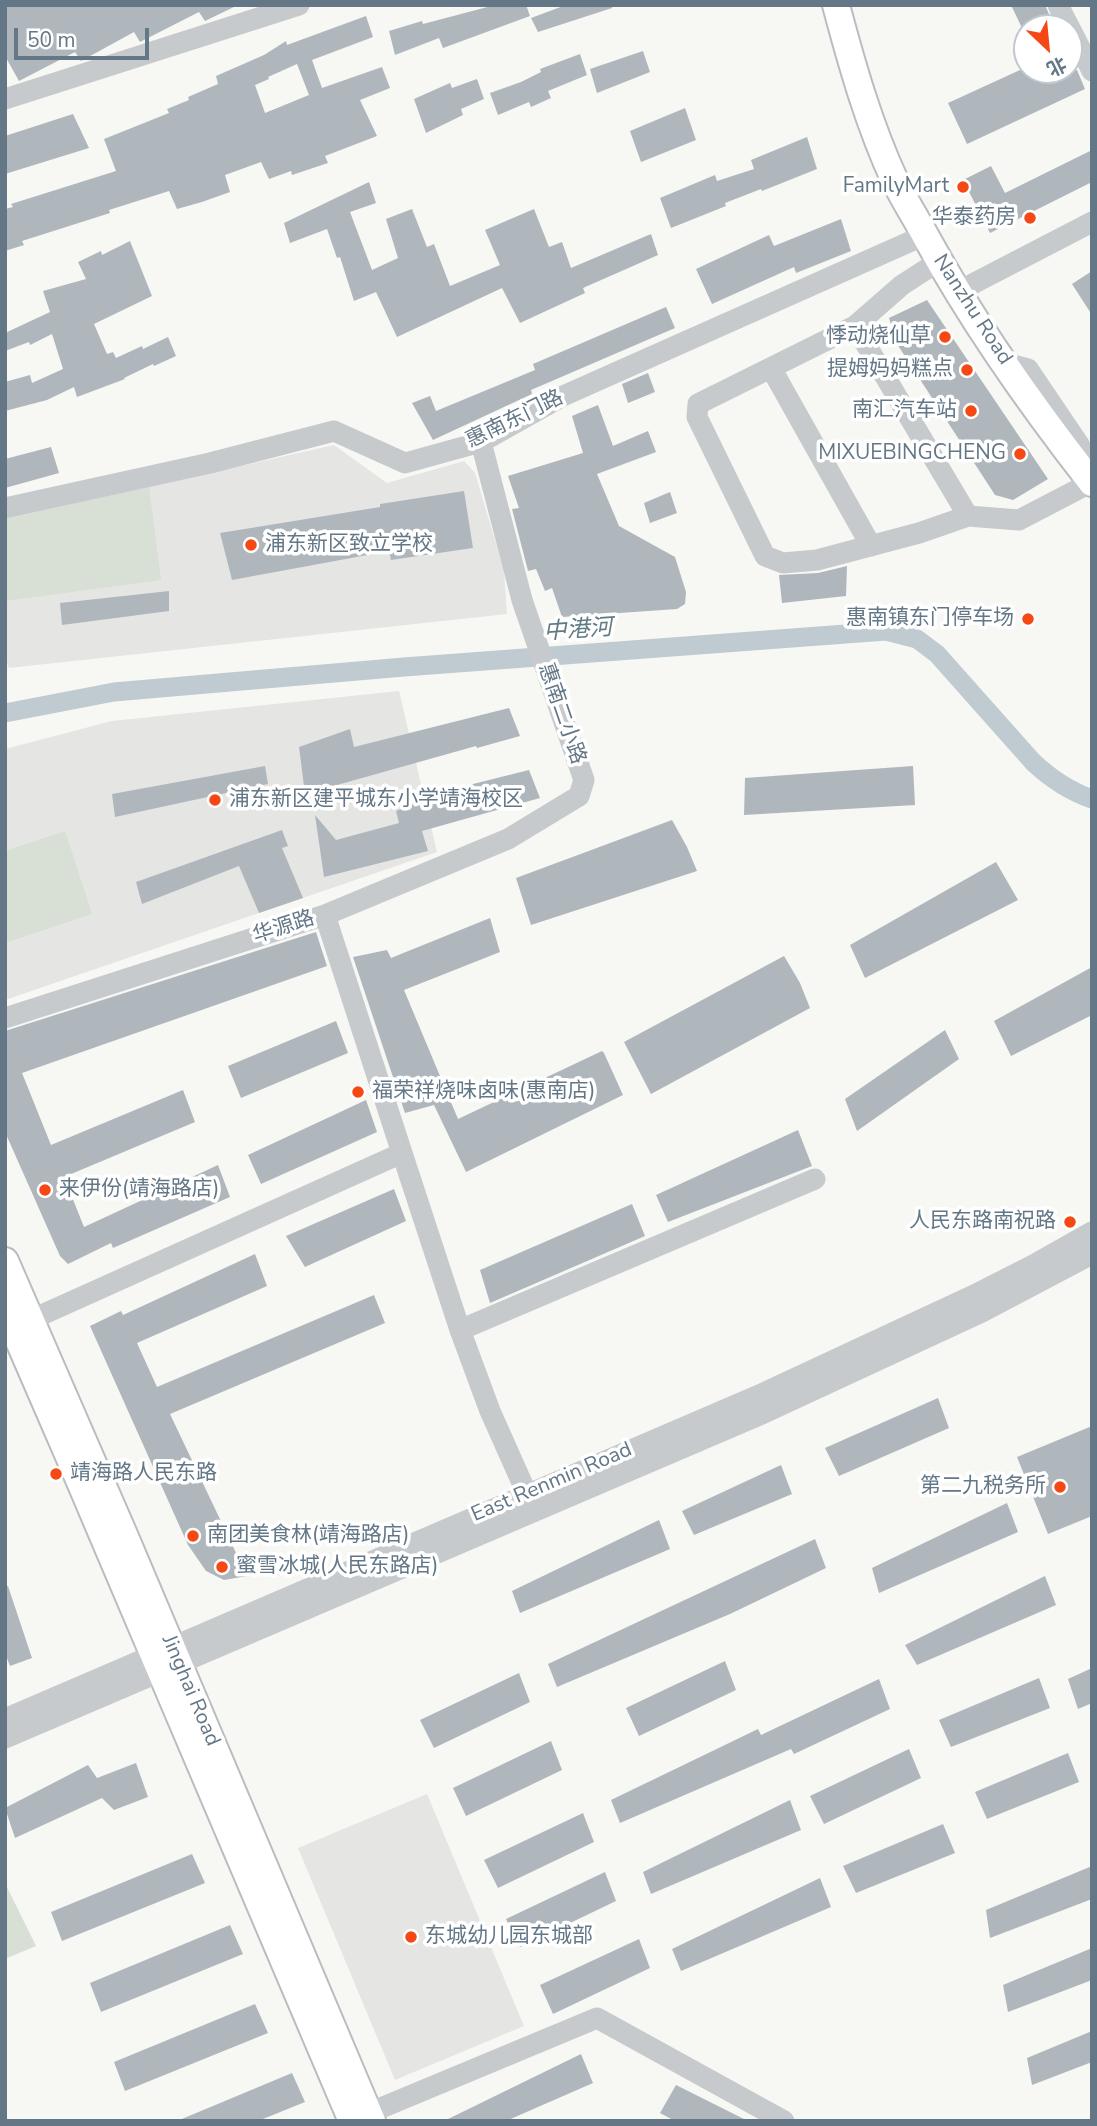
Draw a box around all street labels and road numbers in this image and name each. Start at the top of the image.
street label: Nanzhu Road [927,250,1017,370]
street label: 惠南东门路 [462,386,568,454]
street label: 惠南二小路 [532,660,590,768]
street label: 华源路 [250,906,318,950]
street label: East Renmin Road [468,1438,636,1528]
street label: Jinghai Road [155,1632,225,1750]

